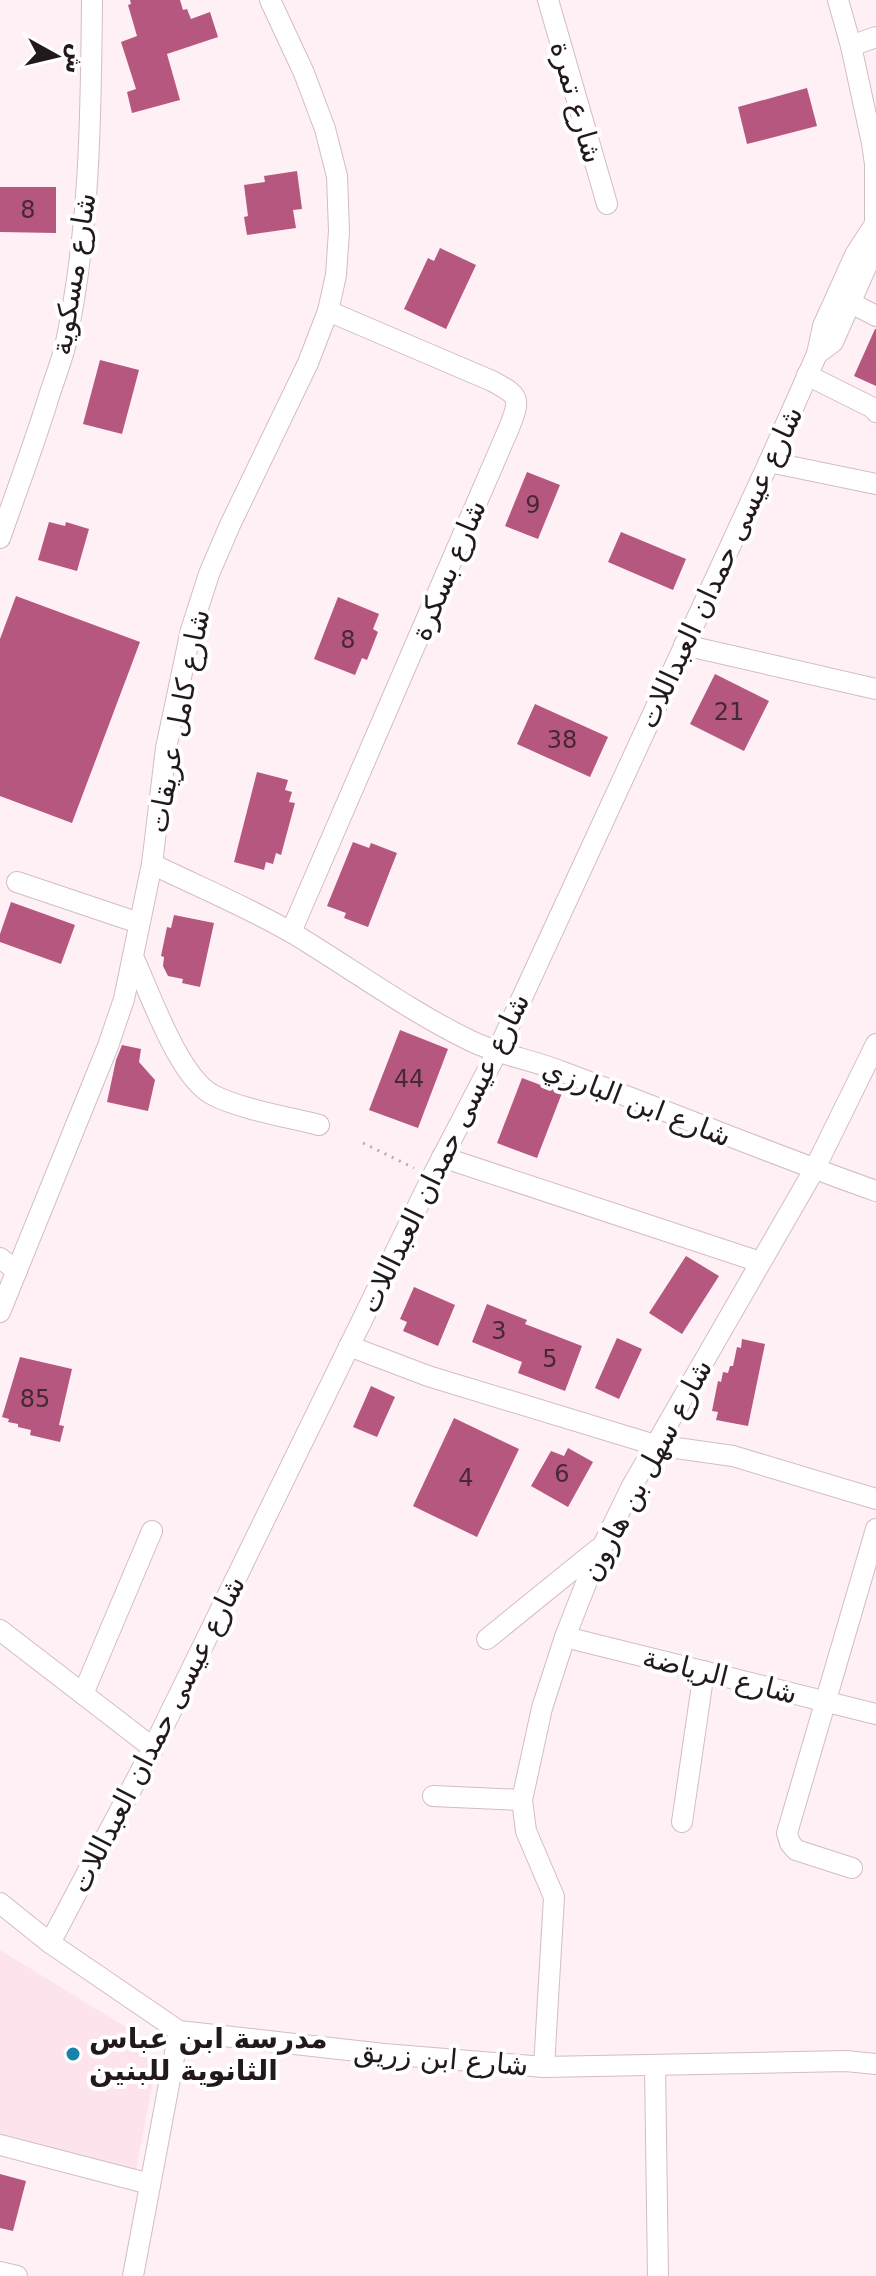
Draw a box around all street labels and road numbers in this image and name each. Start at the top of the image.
street label: شارع تمرة [543,37,610,167]
street label: شارع مسكوية [44,191,103,358]
street label: شارع عيسى حمدان العبداللات [631,401,810,733]
street label: شارع بسكرة [404,495,493,645]
street label: شارع كامل عريقات [141,606,216,836]
street label: شارع عيسى حمدان العبداللات [353,988,536,1318]
street label: شارع ابن البارزي [538,1051,736,1154]
street label: شارع سهل بن هارون [574,1354,719,1587]
street label: شارع عيسى حمدان العبداللات [63,1570,252,1898]
street label: شارع الرياضة [639,1640,801,1711]
street label: شارع ابن زريق [352,2034,530,2083]

